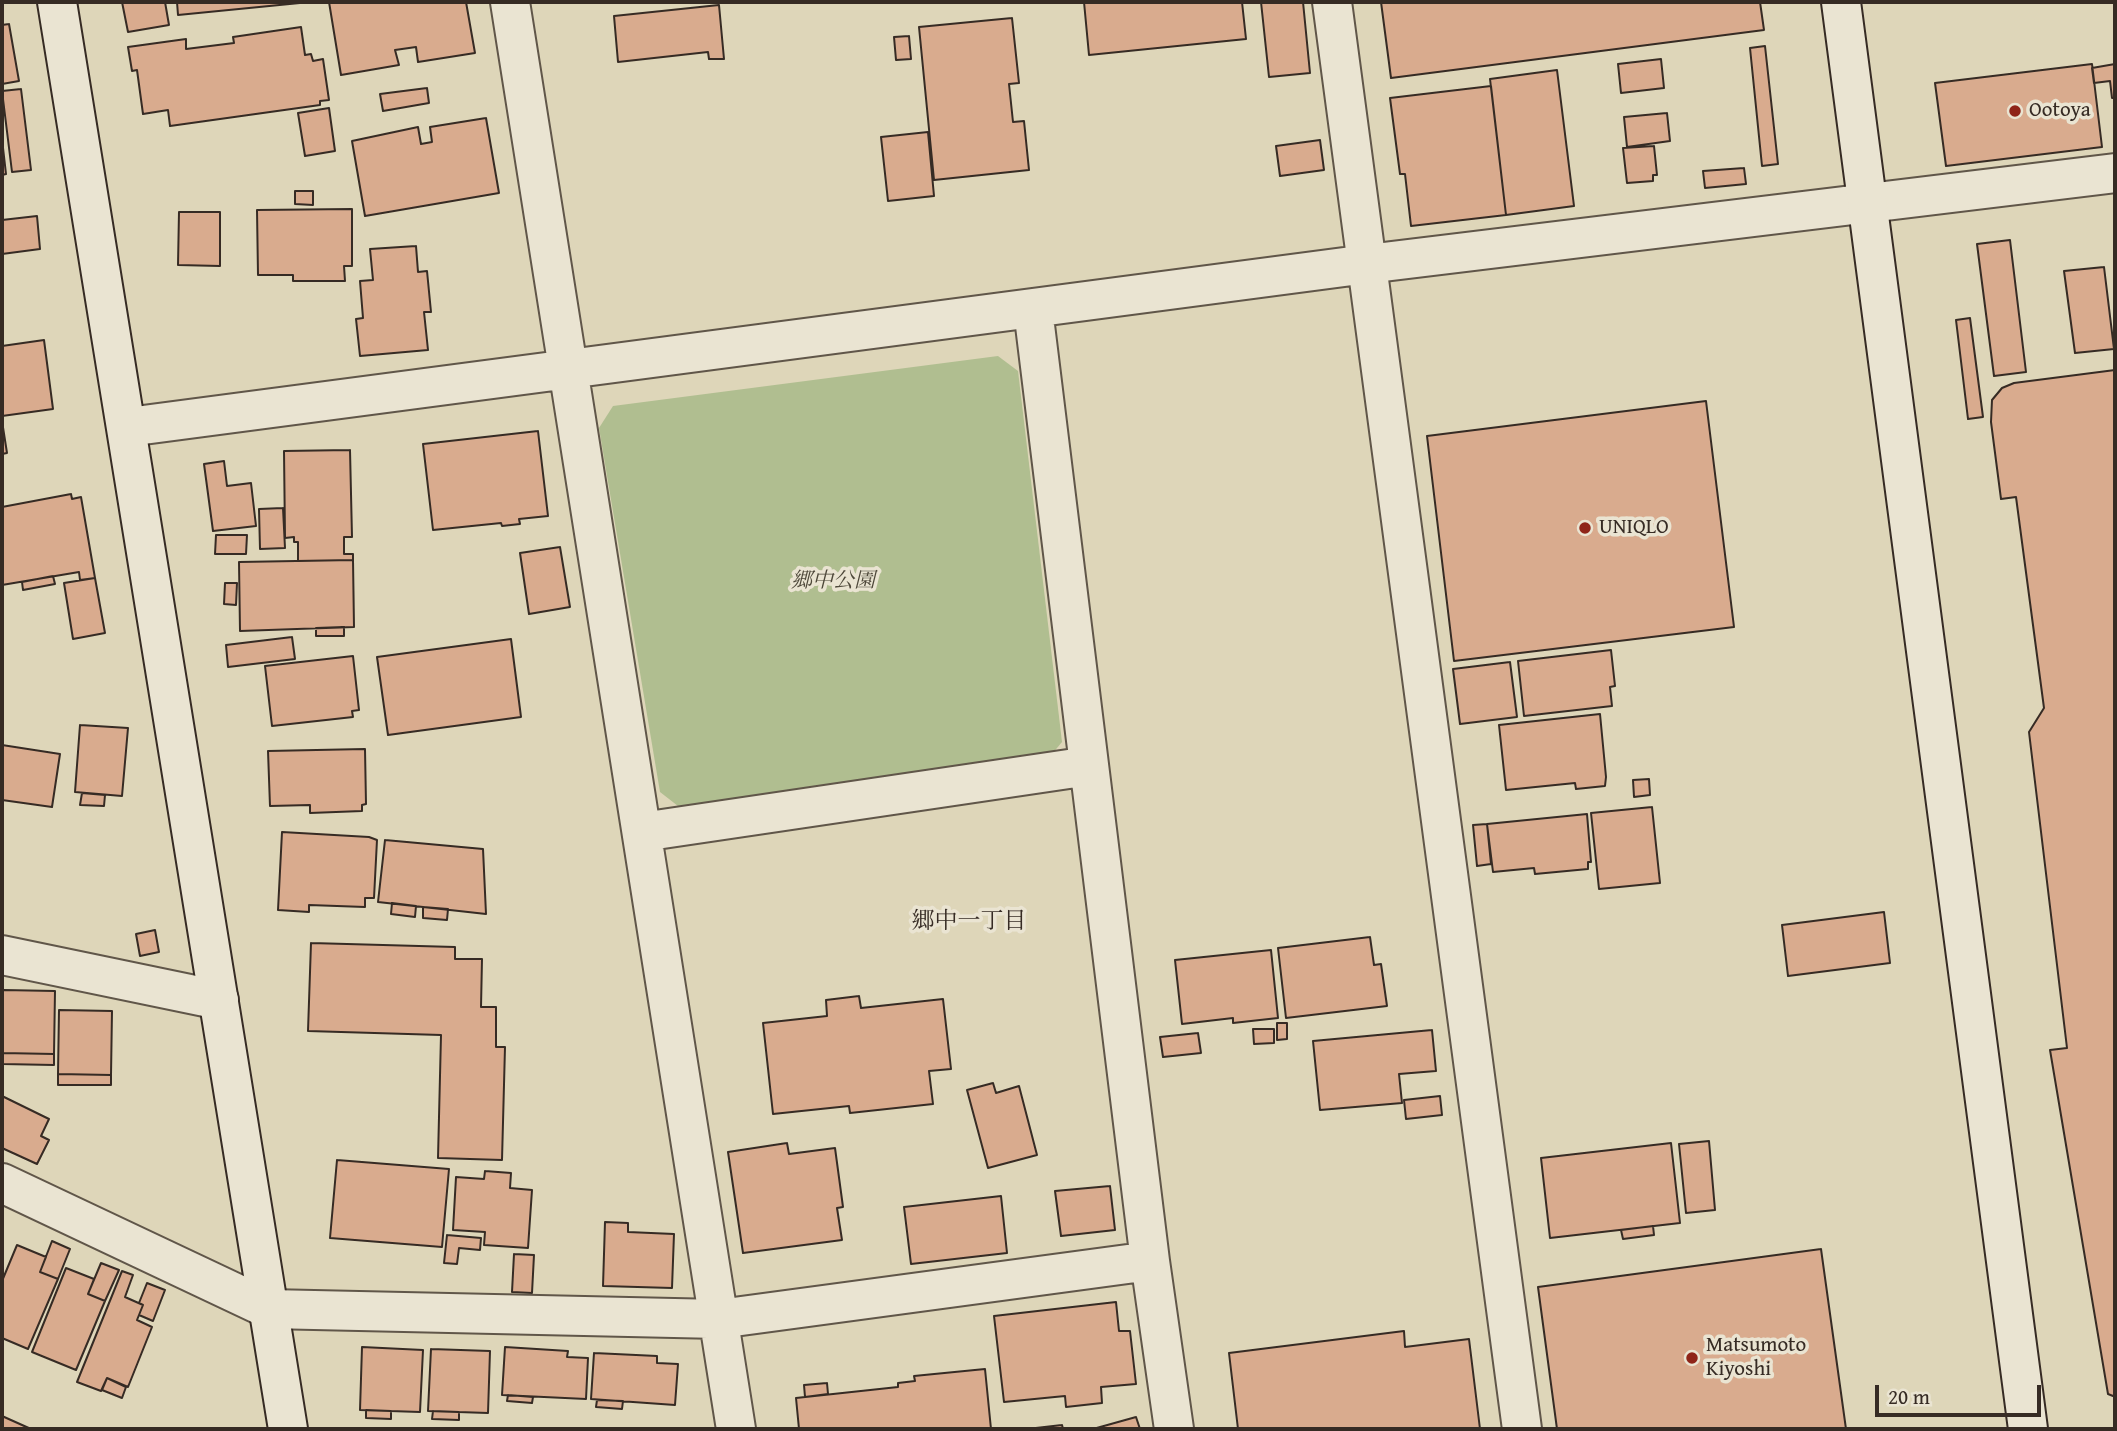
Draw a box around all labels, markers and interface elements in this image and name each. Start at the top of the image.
place label: Ootoya [2029,98,2091,124]
marker: Ootoya [2007,103,2023,119]
place label: UNIQLO [1599,515,1669,541]
marker: UNIQLO [1577,520,1593,536]
park label: 郷中公園 [791,569,875,595]
district label: 郷中一丁目 [912,908,1026,936]
place label: Matsumoto Kiyoshi [1706,1333,1806,1383]
marker: Matsumoto Kiyoshi [1684,1350,1700,1366]
scale bar [1879,1372,2045,1416]
text: 20 m [1888,1381,1930,1412]

